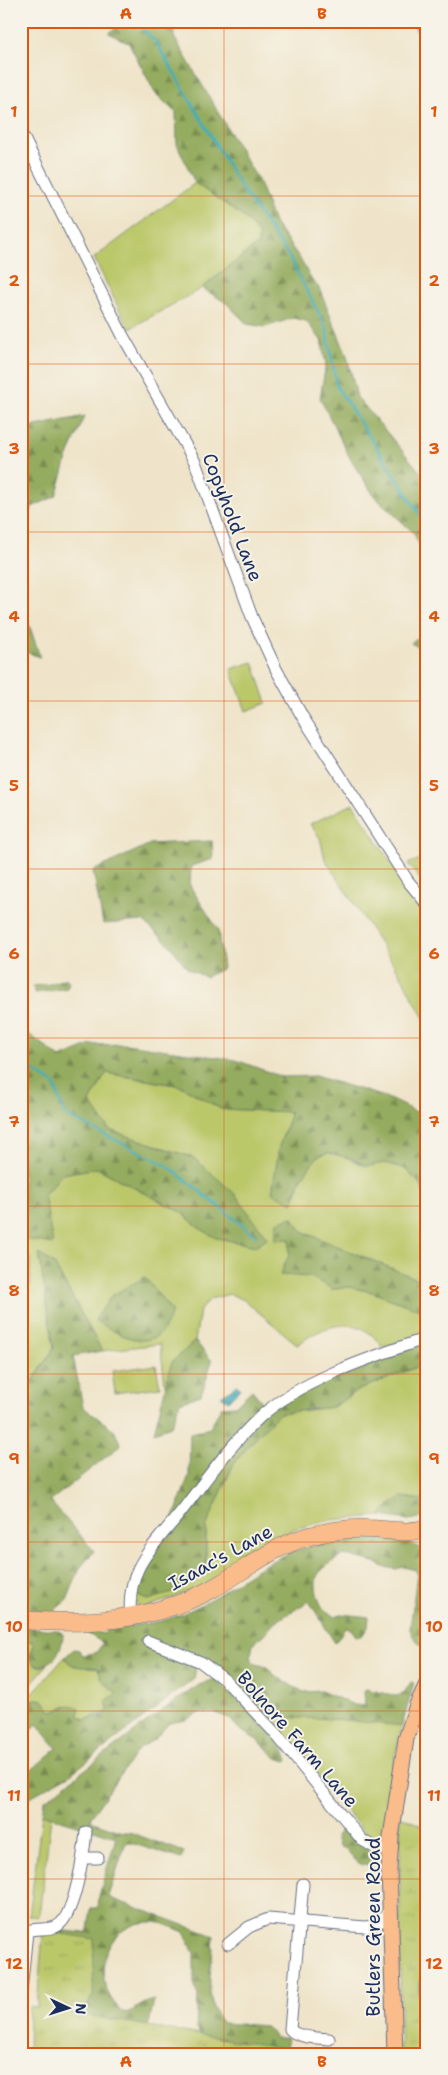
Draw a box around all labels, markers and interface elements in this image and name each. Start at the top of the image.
text: A [120,3,132,24]
text: B [317,3,327,24]
text: 1 [10,101,18,122]
text: 1 [430,101,438,122]
text: 2 [8,270,20,291]
text: 2 [428,270,440,291]
text: 3 [8,438,20,459]
text: 3 [428,438,440,459]
street label: Copyhold Lane [197,449,268,585]
text: 4 [8,606,20,627]
text: 4 [428,606,440,627]
text: 5 [9,775,19,796]
text: 5 [429,775,439,796]
text: 6 [8,943,20,964]
text: 6 [428,943,440,964]
text: 7 [8,1111,20,1132]
text: 7 [428,1111,440,1132]
text: 8 [8,1280,20,1301]
text: 8 [428,1280,440,1301]
text: 9 [8,1448,20,1469]
text: 9 [428,1448,440,1469]
street label: Isaac's Lane [164,1519,277,1596]
text: 10 [5,1616,23,1637]
text: 10 [425,1616,443,1637]
street label: Bolnore Farm Lane [231,1666,364,1813]
text: 11 [7,1785,21,1806]
text: 11 [427,1785,441,1806]
street label: Butlers Green Road [361,1837,386,2017]
text: 12 [5,1953,23,1974]
text: 12 [425,1953,443,1974]
north arrow [42,1982,92,2032]
text: N [72,2003,90,2015]
text: A [120,2051,132,2072]
text: B [317,2051,327,2072]

